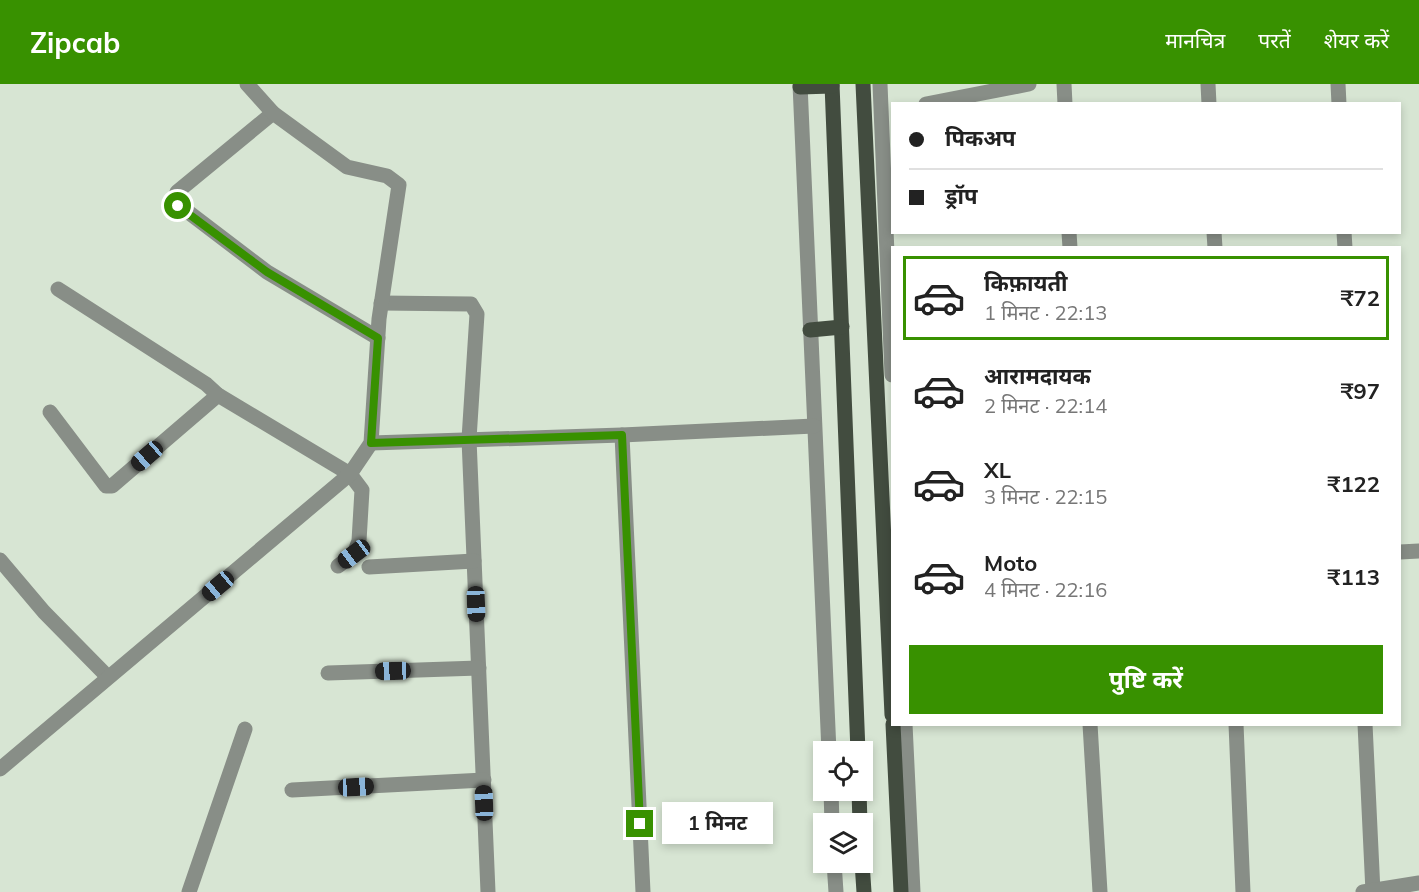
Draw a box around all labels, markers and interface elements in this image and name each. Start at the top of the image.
text: Zipcab [30,25,120,60]
text: मानचित्र [1165,27,1225,53]
text: परतें [1258,27,1291,53]
text: शेयर करें [1324,27,1389,53]
text: पिकअप [945,124,1016,152]
text: ड्रॉप [945,182,978,210]
route start [164,192,191,219]
text: किफ़ायती [984,269,1068,297]
icon: car [912,271,966,325]
text: ₹72 [1340,284,1380,312]
text: 1 मिनट · 22:13 [984,300,1107,325]
text: आरामदायक [984,362,1091,390]
icon: car [912,364,966,418]
text: ₹97 [1340,377,1380,405]
text: 2 मिनट · 22:14 [984,393,1107,418]
car [128,437,166,475]
text: XL [984,456,1011,484]
icon: car [912,457,966,511]
text: ₹122 [1327,470,1380,498]
text: 3 मिनट · 22:15 [984,484,1107,509]
car [334,536,374,572]
text: Moto [984,549,1037,577]
icon: car [912,550,966,604]
text: ₹113 [1327,563,1380,591]
car [198,568,238,604]
text: 4 मिनट · 22:16 [984,577,1107,602]
car [466,586,486,622]
button: पुष्टि करें [909,645,1383,714]
car [375,661,411,681]
map controls [813,741,873,873]
button: locate [813,741,873,801]
car [338,777,374,797]
car [474,785,494,821]
callout: 1 मिनट [661,803,772,845]
route end [626,810,653,837]
text: 1 मिनट [688,810,747,835]
button: layers [813,813,873,873]

